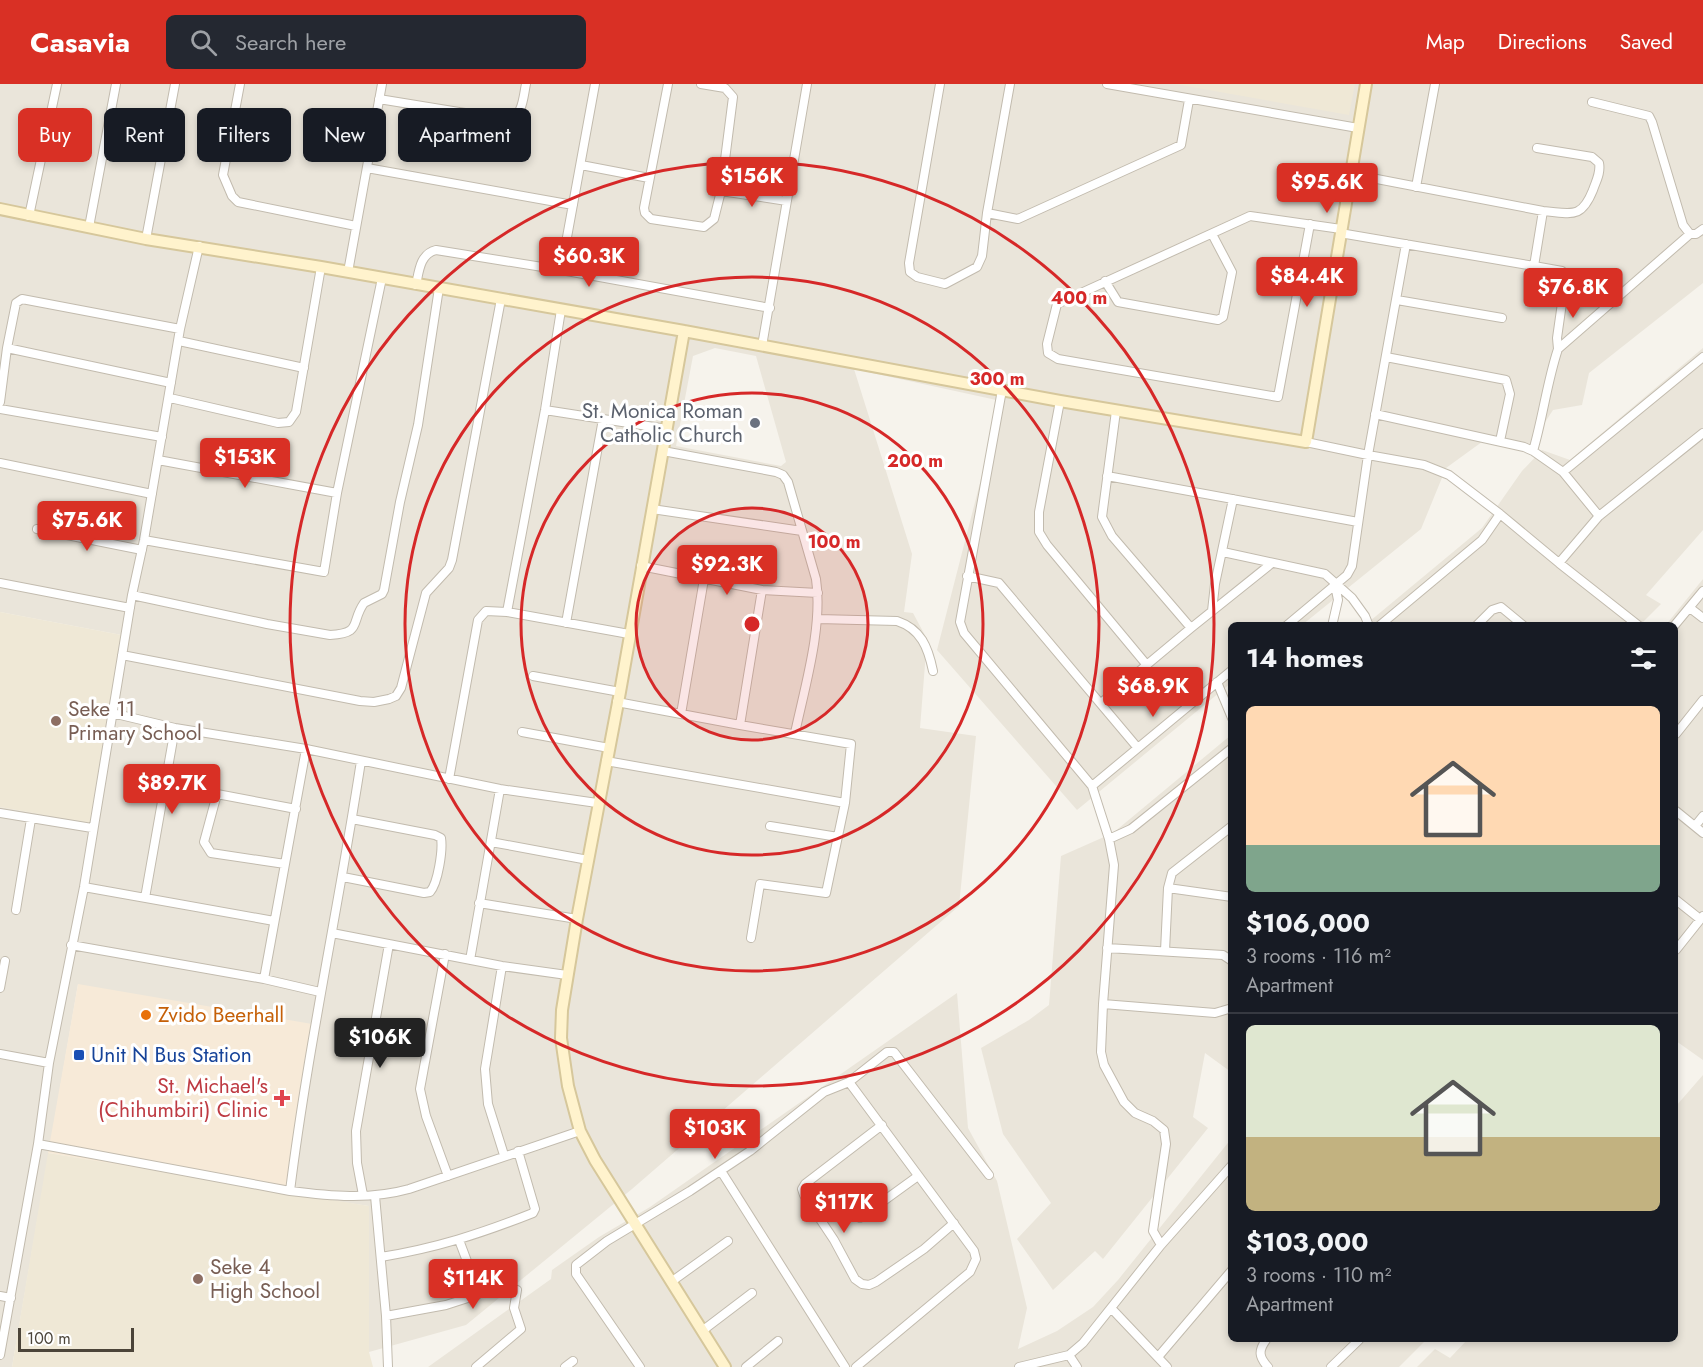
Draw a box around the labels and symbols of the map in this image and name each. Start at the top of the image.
pin: $156K [710,157,794,208]
pin: $95.6K [1278,163,1376,214]
pin: $60.3K [540,237,638,288]
pin: $84.4K [1258,257,1356,308]
pin: $76.8K [1524,268,1622,319]
text: 400 m [1051,285,1107,311]
text: 300 m [969,366,1025,392]
place label: St. Monica Roman Catholic Church [582,396,743,450]
marker: St. Monica Roman Catholic Church [748,416,762,430]
pin: $153K [203,438,287,489]
text: 200 m [887,448,943,474]
pin: $75.6K [38,501,136,552]
text: 100 m [807,529,861,555]
pin: $92.3K [678,545,776,596]
centre of rings [742,614,762,634]
pin: $68.9K [1104,667,1202,718]
place label: Seke 11 Primary School [68,694,202,748]
marker: Seke 11 Primary School [49,714,63,728]
pin: $89.7K [123,764,221,815]
place label: Zvido Beerhall [158,1000,284,1030]
marker: Zvido Beerhall [139,1008,153,1022]
pin: $106K [338,1018,422,1069]
place label: Unit N Bus Station [91,1040,252,1070]
marker: Unit N Bus Station [72,1048,86,1062]
place label: St. Michael's (Chihumbiri) Clinic [98,1071,268,1125]
marker: St. Michael's (Chihumbiri) Clinic [273,1089,291,1107]
pin: $103K [673,1109,757,1160]
pin: $117K [802,1183,886,1234]
place label: Seke 4 High School [210,1252,320,1306]
pin: $114K [431,1259,515,1310]
marker: Seke 4 High School [191,1272,205,1286]
scale bar [18,1325,134,1352]

